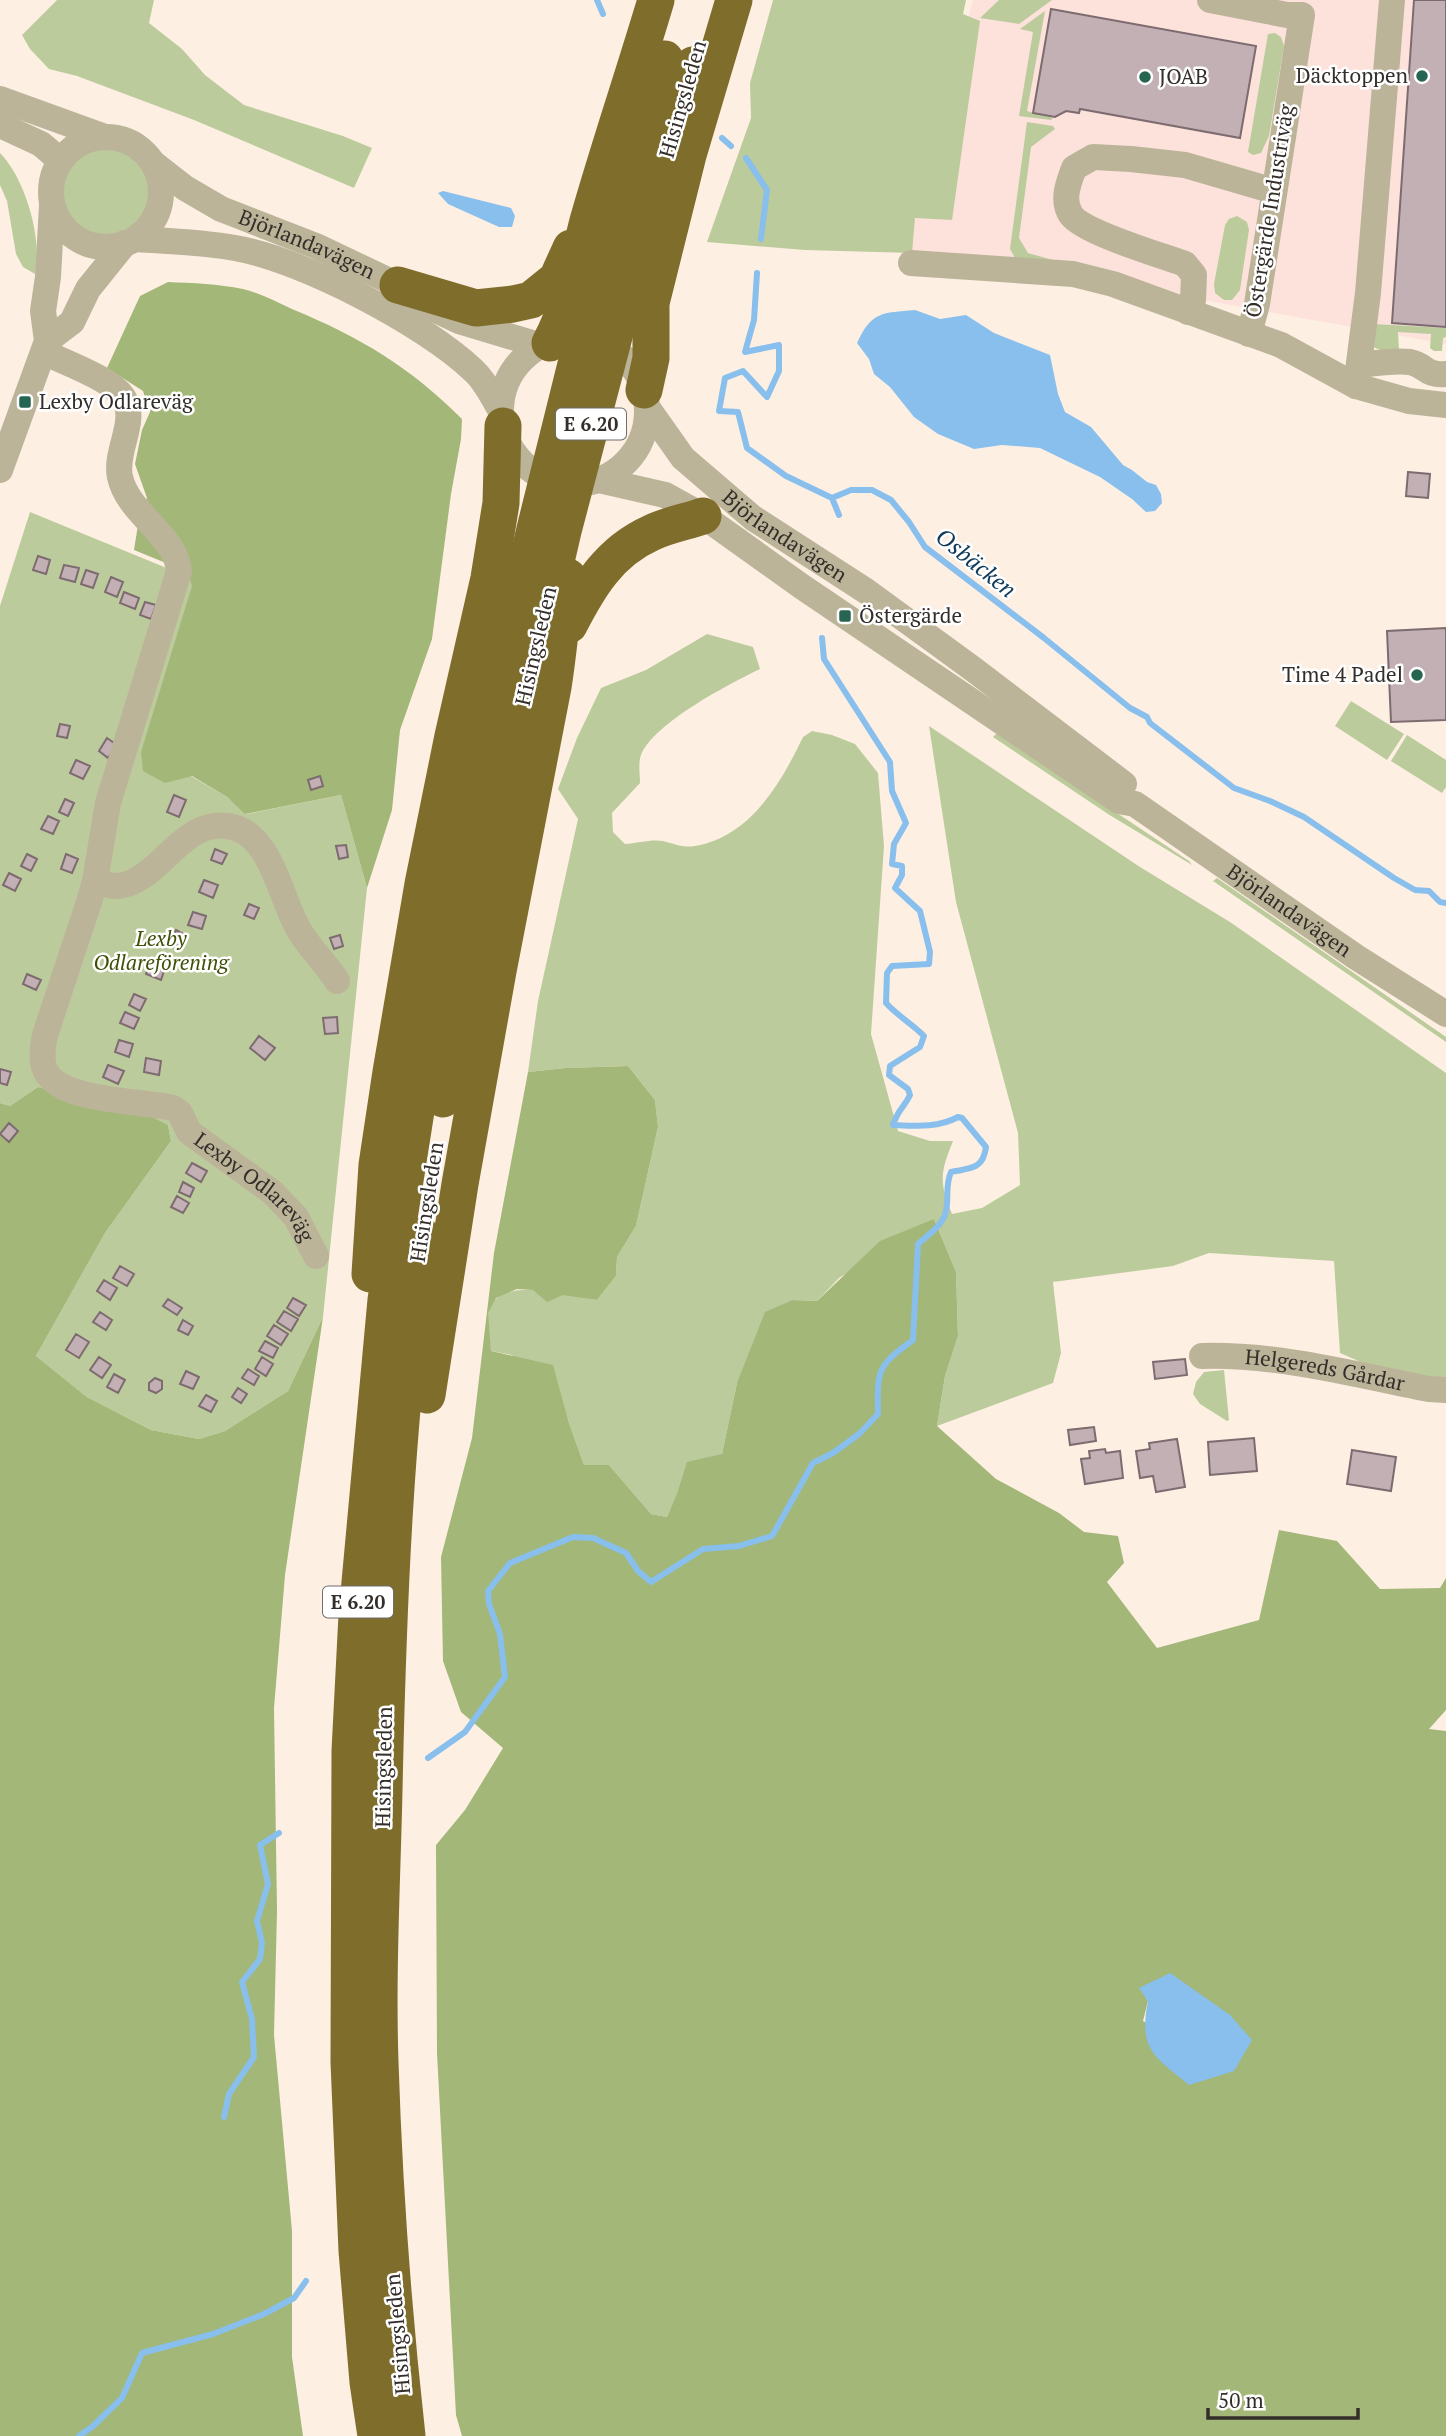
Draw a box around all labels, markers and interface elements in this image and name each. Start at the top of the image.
street label: Hisingsleden [652,36,712,161]
place label: Däcktoppen [1296,61,1409,89]
place label: JOAB [1159,62,1208,90]
marker: Däcktoppen [1414,68,1430,84]
marker: JOAB [1137,69,1153,85]
street label: Östergärde Industriväg [1238,101,1300,319]
street label: Björlandavägen [235,202,380,285]
place label: Lexby Odlareväg [39,387,194,415]
marker: Lexby Odlareväg [17,394,33,410]
road number: E 6.20 [556,408,626,440]
street label: Björlandavägen [717,483,853,588]
water label: Osbäcken [930,521,1023,605]
street label: Hisingsleden [508,583,562,708]
place label: Östergärde [859,601,962,629]
marker: Östergärde [837,608,853,624]
place label: Time 4 Padel [1282,660,1403,688]
marker: Time 4 Padel [1409,667,1425,683]
street label: Björlandavägen [1222,857,1358,963]
park label: Lexby Odlareförening [93,924,230,976]
street label: Lexby Odlareväg [189,1125,322,1247]
street label: Hisingsleden [403,1139,449,1264]
street label: Helgereds Gårdar [1244,1342,1408,1397]
road number: E 6.20 [323,1586,393,1618]
street label: Hisingsleden [368,1706,398,1828]
street label: Hisingsleden [378,2272,416,2396]
scale bar [1208,2376,1358,2420]
text: 50 m [1218,2386,1264,2414]

